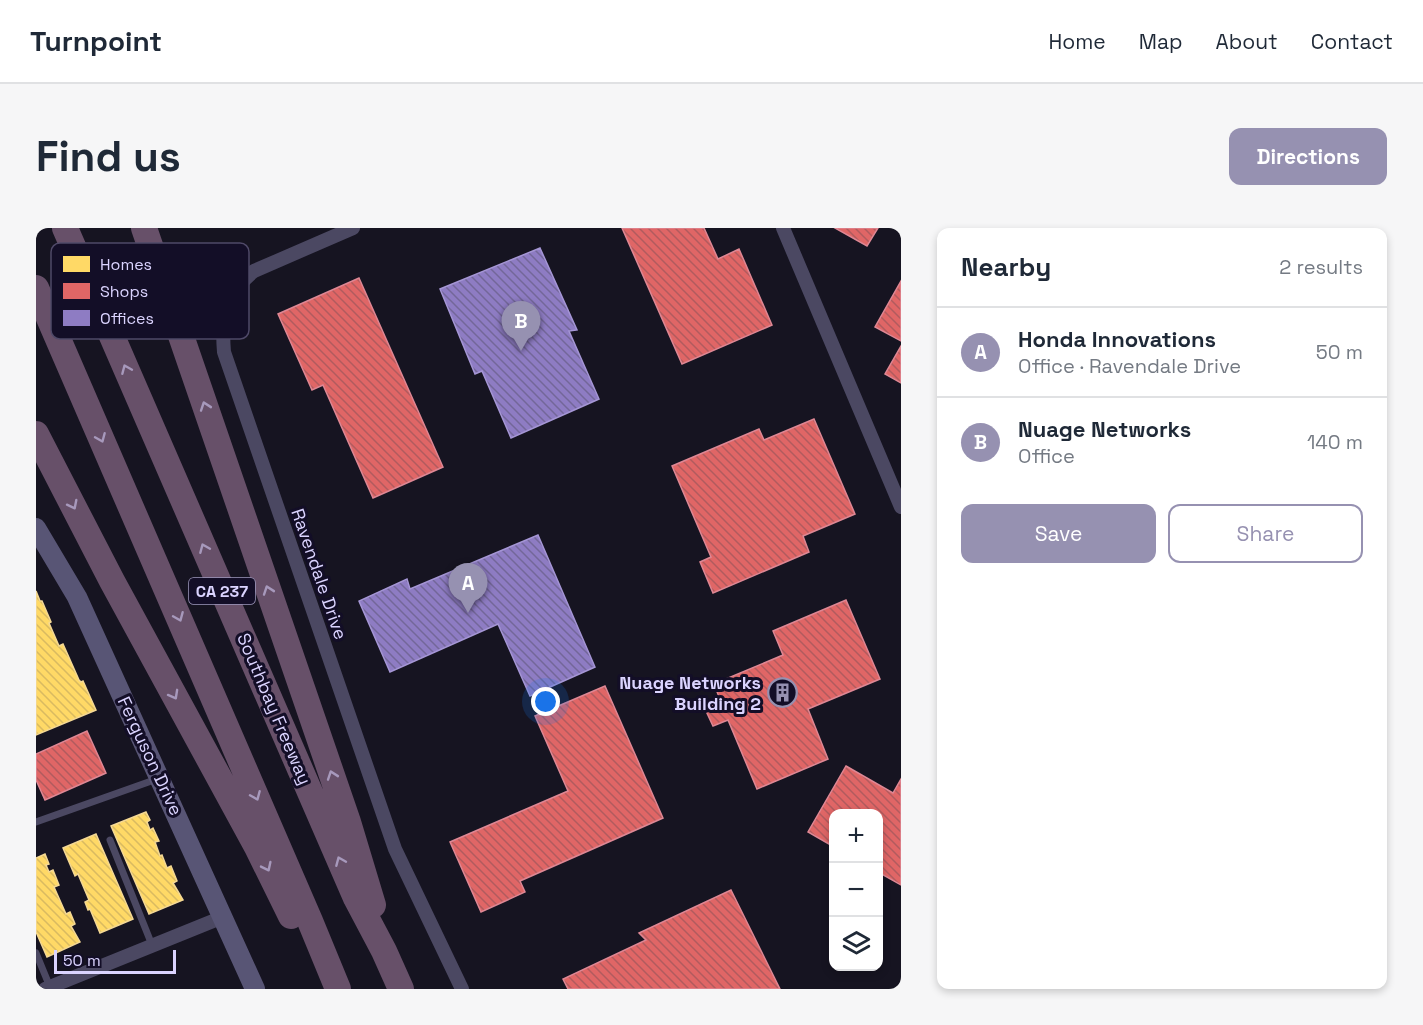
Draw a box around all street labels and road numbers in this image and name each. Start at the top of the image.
street label: Ravendale Drive [286,505,353,642]
road number: CA 237 [189,578,255,604]
street label: Southbay Freeway [232,629,317,788]
street label: Ferguson Drive [113,693,188,819]

